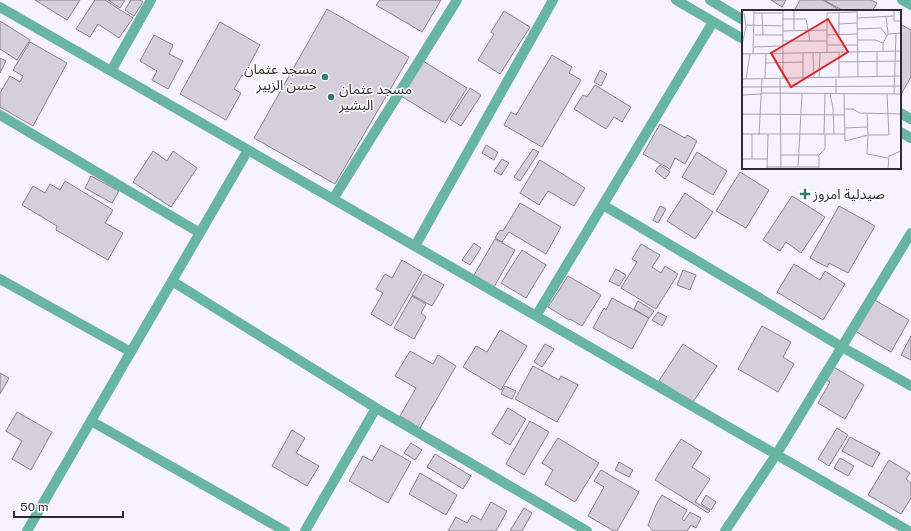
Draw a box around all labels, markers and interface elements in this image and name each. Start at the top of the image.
inset map [742,10,901,169]
place label: مسجد عثمان حسن الزبير [244,61,317,94]
marker: مسجد عثمان حسن الزبير [320,72,330,82]
place label: مسجد عثمان البشير [338,81,412,114]
marker: مسجد عثمان البشير [326,92,336,102]
place label: صيدلية امروز [812,186,885,203]
marker: صيدلية امروز [800,189,810,199]
scale bar [14,493,123,519]
text: 50 m [20,500,48,514]

